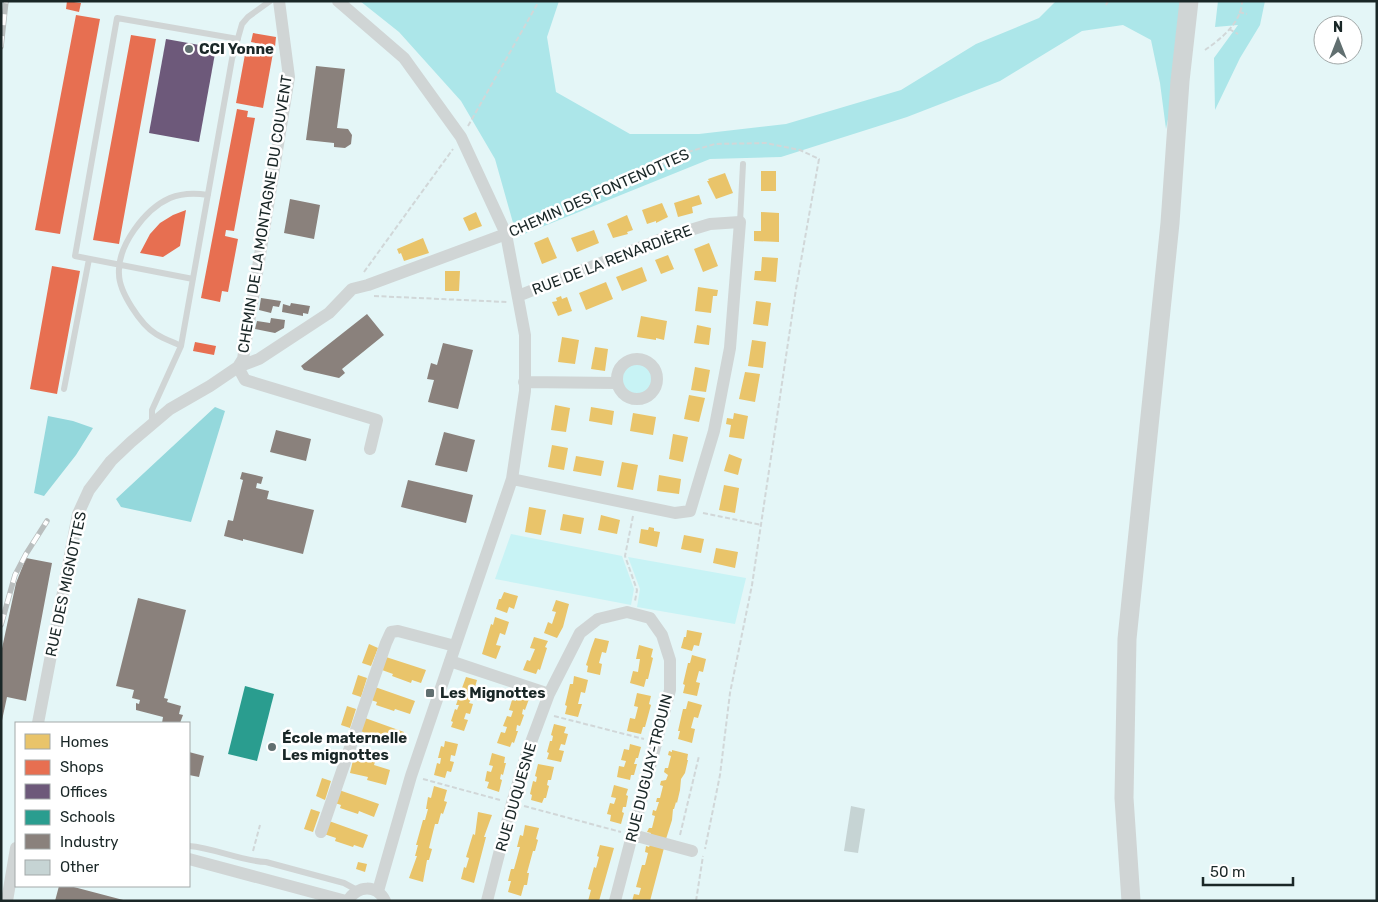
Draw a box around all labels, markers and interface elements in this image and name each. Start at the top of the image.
north arrow [1313,15,1363,65]
text: N [1333,19,1343,36]
place label: CCI Yonne [199,40,274,58]
marker: CCI Yonne [183,43,195,55]
street label: CHEMIN DE LA MONTAGNE DU COUVENT [234,73,296,354]
street label: CHEMIN DES FONTENOTTES [506,145,692,241]
street label: RUE DE LA RENARDIÈRE [530,221,694,299]
street label: RUE DES MIGNOTTES [42,510,90,658]
place label: Les Mignottes [440,684,546,702]
marker: Les Mignottes [424,687,436,699]
street label: RUE DUGUAY-TROUIN [622,692,676,844]
legend [15,722,190,887]
place label: École maternelle Les mignottes [282,729,407,764]
text: Homes [60,733,109,751]
street label: RUE DUQUESNE [492,740,540,854]
marker: École maternelle Les mignottes [266,741,278,753]
text: Shops [60,758,104,776]
text: Offices [60,783,108,801]
text: Schools [60,808,116,826]
text: Industry [60,833,119,851]
scale bar [1203,854,1293,886]
text: Other [60,858,100,876]
text: 50 m [1210,863,1245,881]

